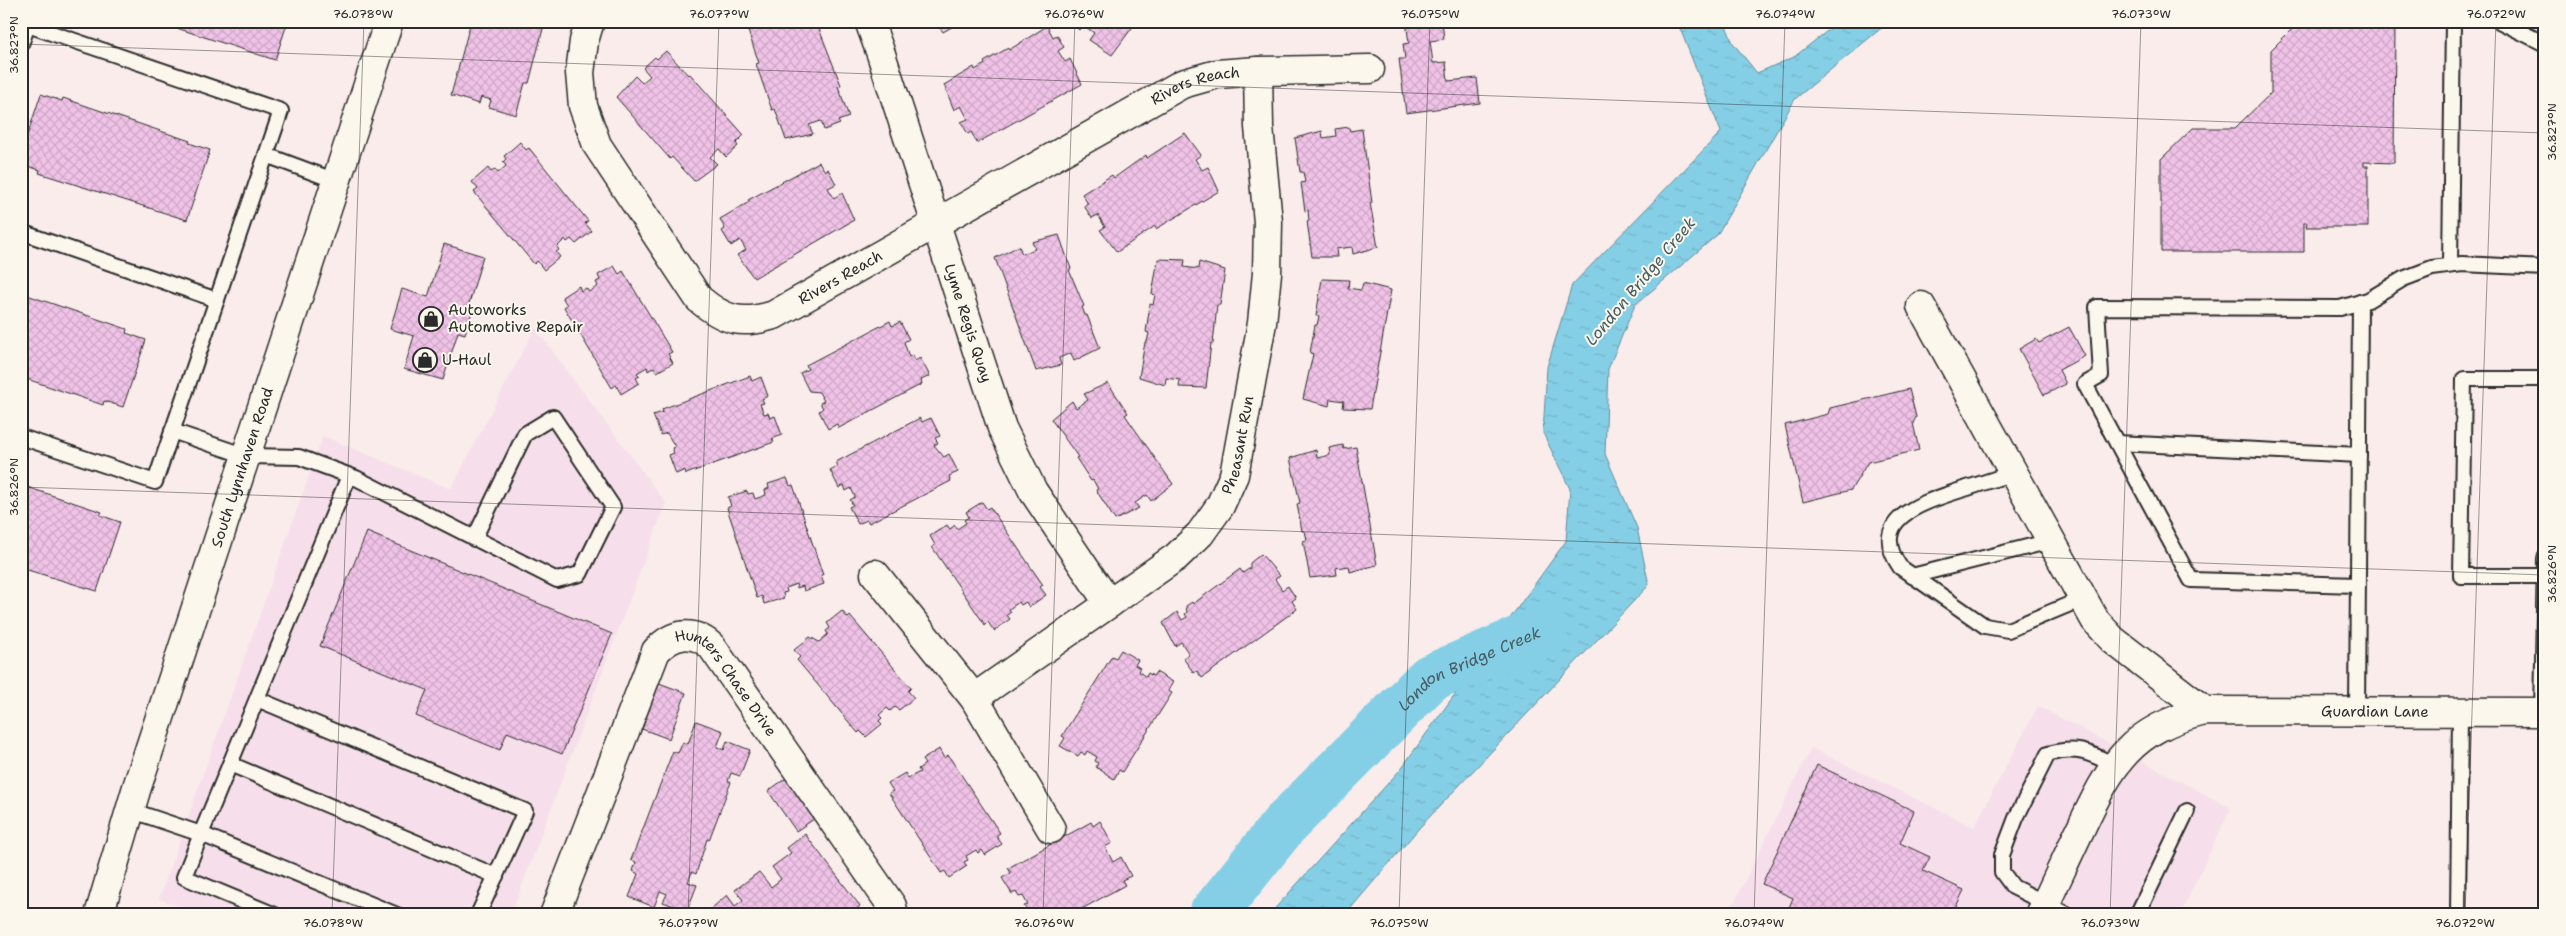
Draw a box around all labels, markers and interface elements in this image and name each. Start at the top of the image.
text: 76.078°W [333,6,393,22]
text: 76.077°W [689,6,749,22]
text: 76.076°W [1044,6,1104,22]
text: 76.075°W [1400,6,1460,22]
text: 76.074°W [1755,6,1815,22]
text: 76.073°W [2111,6,2171,22]
text: 76.072°W [2466,6,2526,22]
text: 36.827°N [6,16,22,74]
street label: Rivers Reach [1147,62,1241,110]
text: 36.827°N [2544,103,2560,161]
water label: London Bridge Creek [1580,213,1700,350]
street label: Rivers Reach [795,246,886,309]
street label: Lyme Regis Quay [940,261,997,385]
place label: Autoworks Automotive Repair [448,300,583,337]
shop icon: Autoworks Automotive Repair [418,306,444,332]
shop icon: U-Haul [412,347,438,373]
place label: U-Haul [442,350,492,370]
street label: South Lynnhaven Road [207,384,278,550]
street label: Pheasant Run [1217,394,1258,498]
text: 36.826°N [6,458,22,516]
text: 36.826°N [2544,545,2560,603]
water label: London Bridge Creek [1393,622,1544,716]
street label: Hunters Chase Drive [673,625,781,740]
street label: Guardian Lane [2321,701,2429,722]
text: 76.078°W [303,915,363,931]
text: 76.077°W [658,915,718,931]
text: 76.076°W [1014,915,1074,931]
text: 76.075°W [1369,915,1429,931]
text: 76.074°W [1724,915,1784,931]
text: 76.073°W [2080,915,2140,931]
text: 76.072°W [2435,915,2495,931]

